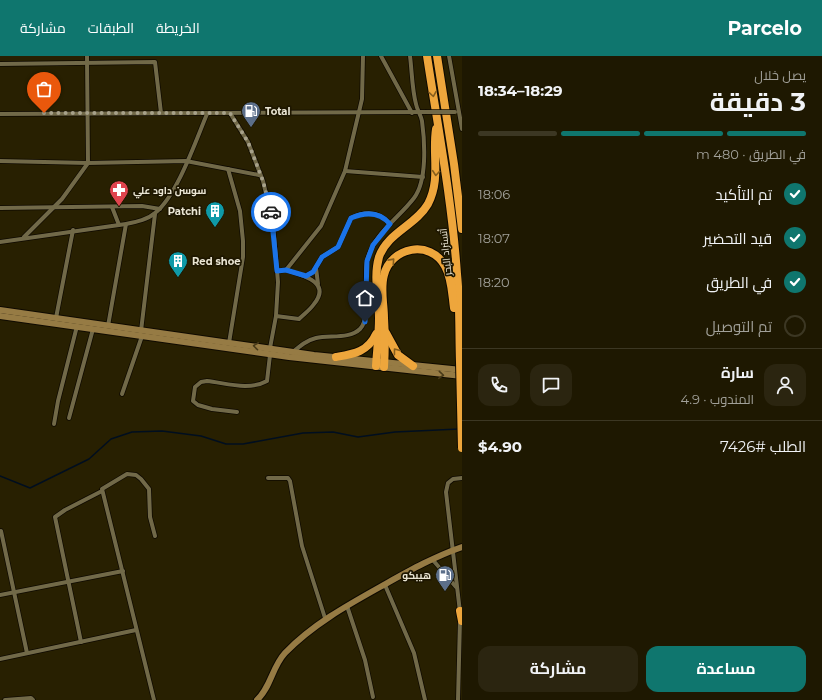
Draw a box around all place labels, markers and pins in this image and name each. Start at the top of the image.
pin [27,72,61,113]
fuel station icon: Total [240,100,262,128]
place label: Total [265,105,291,118]
pharmacy icon: سوسن داود علي [108,179,130,207]
place label: سوسن داود علي [133,184,206,199]
building icon: Patchi [204,200,226,228]
place label: Patchi [168,205,201,218]
building icon: Red shoe [167,250,189,278]
place label: Red shoe [192,255,241,268]
pin [348,281,382,322]
fuel station icon: هيبكو [434,564,456,592]
place label: هيبكو [402,569,431,582]

